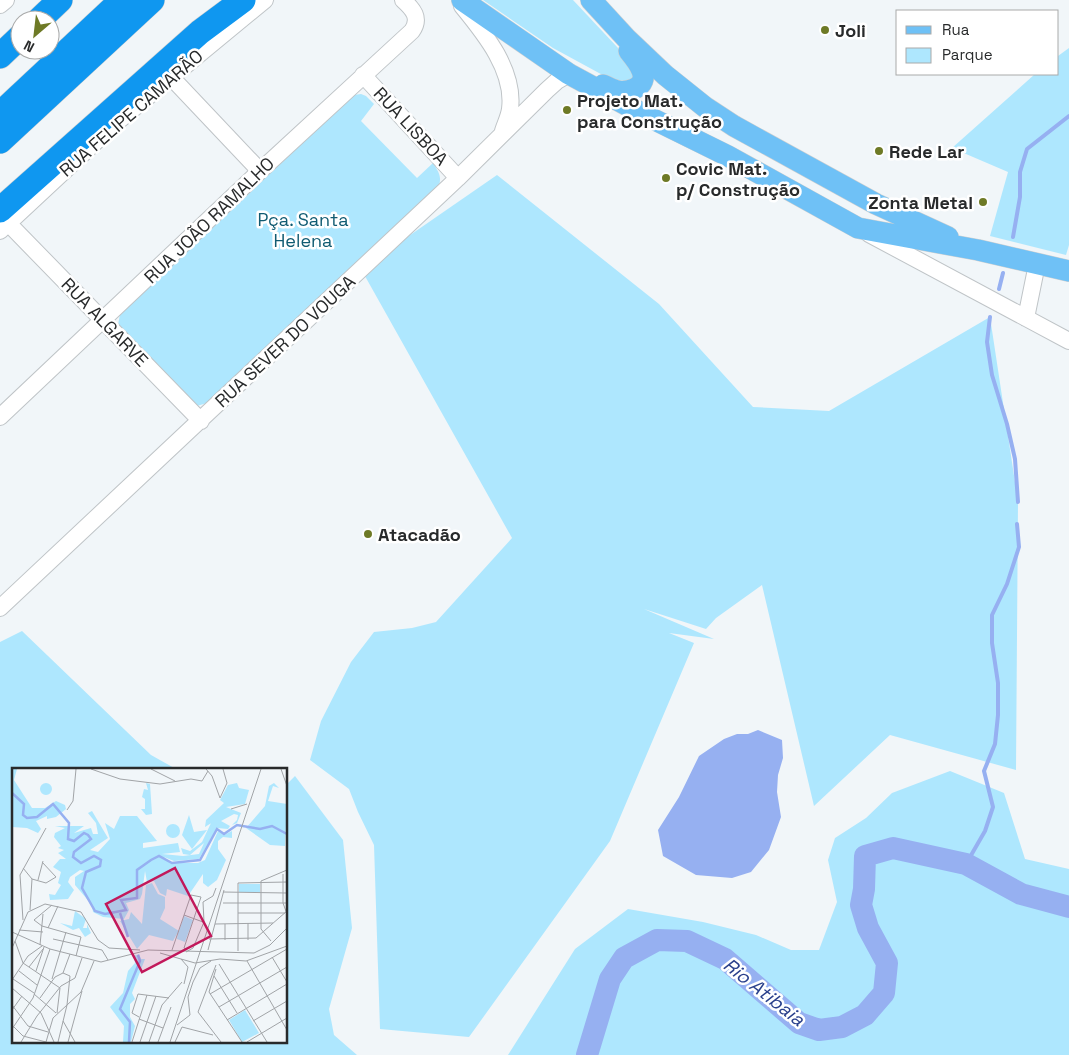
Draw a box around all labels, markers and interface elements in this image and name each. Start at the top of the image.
north arrow [10,10,60,60]
legend [896,10,1059,75]
place label: Joli [835,19,866,42]
text: Rua [942,20,970,39]
marker: Joli [819,24,831,36]
text: N [21,36,37,57]
street label: RUA FELIPE CAMARÃO [54,44,208,182]
text: Parque [942,45,993,64]
street label: RUA LISBOA [369,82,453,170]
place label: Projeto Mat. para Construção [577,89,722,133]
marker: Projeto Mat. para Construção [561,104,573,116]
place label: Rede Lar [889,140,965,163]
marker: Rede Lar [873,145,885,157]
street label: RUA JOÃO RAMALHO [139,152,279,288]
place label: Covic Mat. p/ Construção [676,157,800,201]
marker: Covic Mat. p/ Construção [660,172,672,184]
place label: Zonta Metal [868,191,973,214]
marker: Zonta Metal [977,196,989,208]
park label: Pça. Santa Helena [258,208,348,252]
street label: RUA SEVER DO VOUGA [210,270,360,412]
street label: RUA ALGARVE [57,273,153,371]
place label: Atacadão [378,523,461,546]
marker: Atacadão [362,528,374,540]
inset map [12,768,288,1042]
water label: Rio Atibaia [718,952,810,1032]

